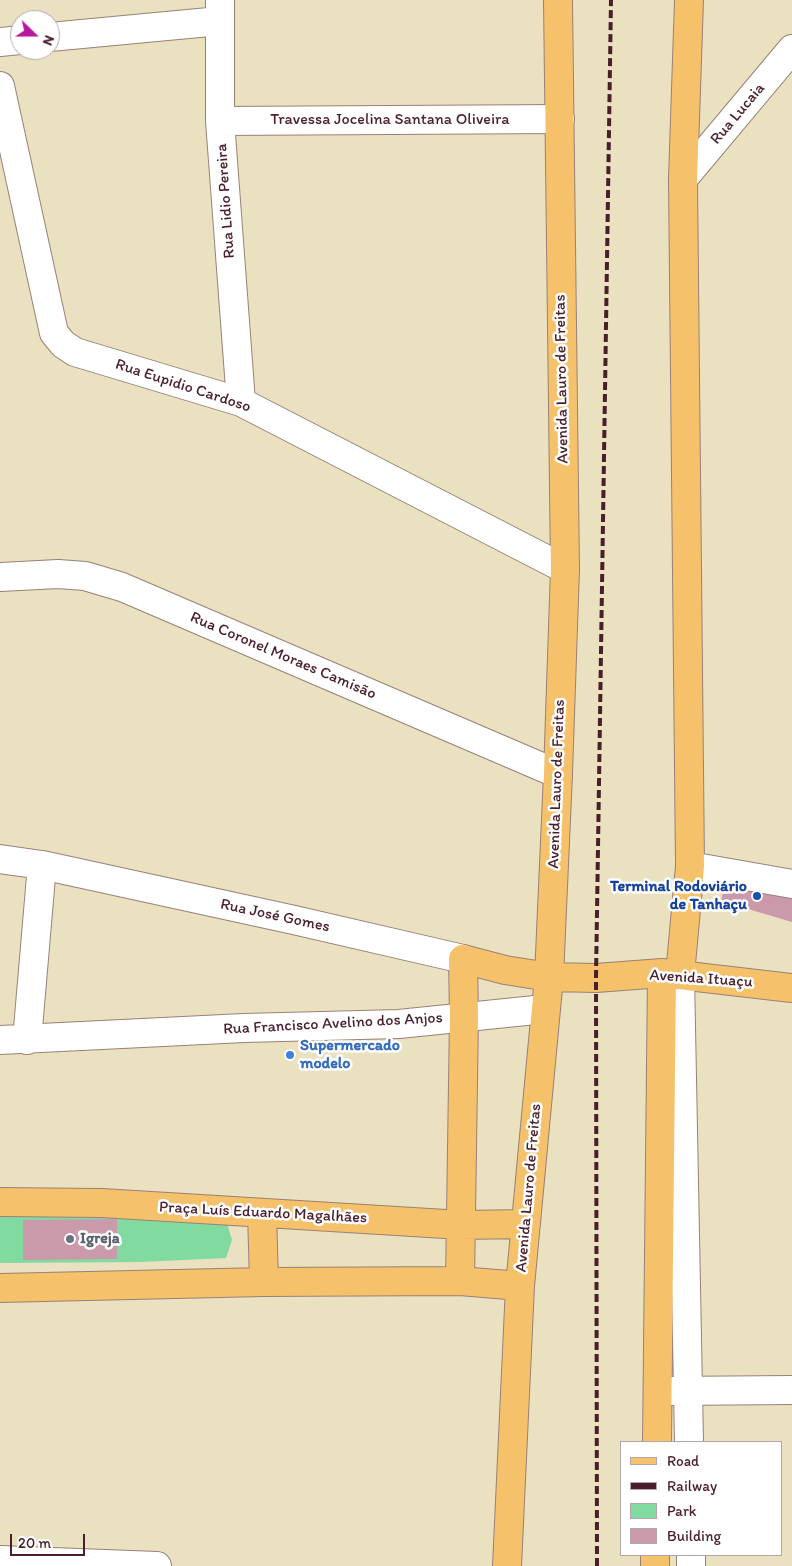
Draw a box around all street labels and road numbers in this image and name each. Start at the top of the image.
street label: Rua Lucaia [707,79,769,149]
street label: Travessa Jocelina Santana Oliveira [270,110,510,130]
street label: Rua Lidio Pereira [212,143,240,259]
street label: Avenida Lauro de Freitas [551,294,573,464]
street label: Rua Eupidio Cardoso [113,355,253,417]
street label: Rua Coronel Moraes Camisão [187,608,379,704]
street label: Avenida Lauro de Freitas [544,699,570,869]
street label: Rua José Gomes [219,895,331,937]
street label: Avenida Ituaçu [649,966,753,992]
street label: Rua Francisco Avelino dos Anjos [223,1009,443,1039]
street label: Avenida Lauro de Freitas [512,1103,546,1273]
street label: Praça Luís Eduardo Magalhães [158,1198,368,1228]

